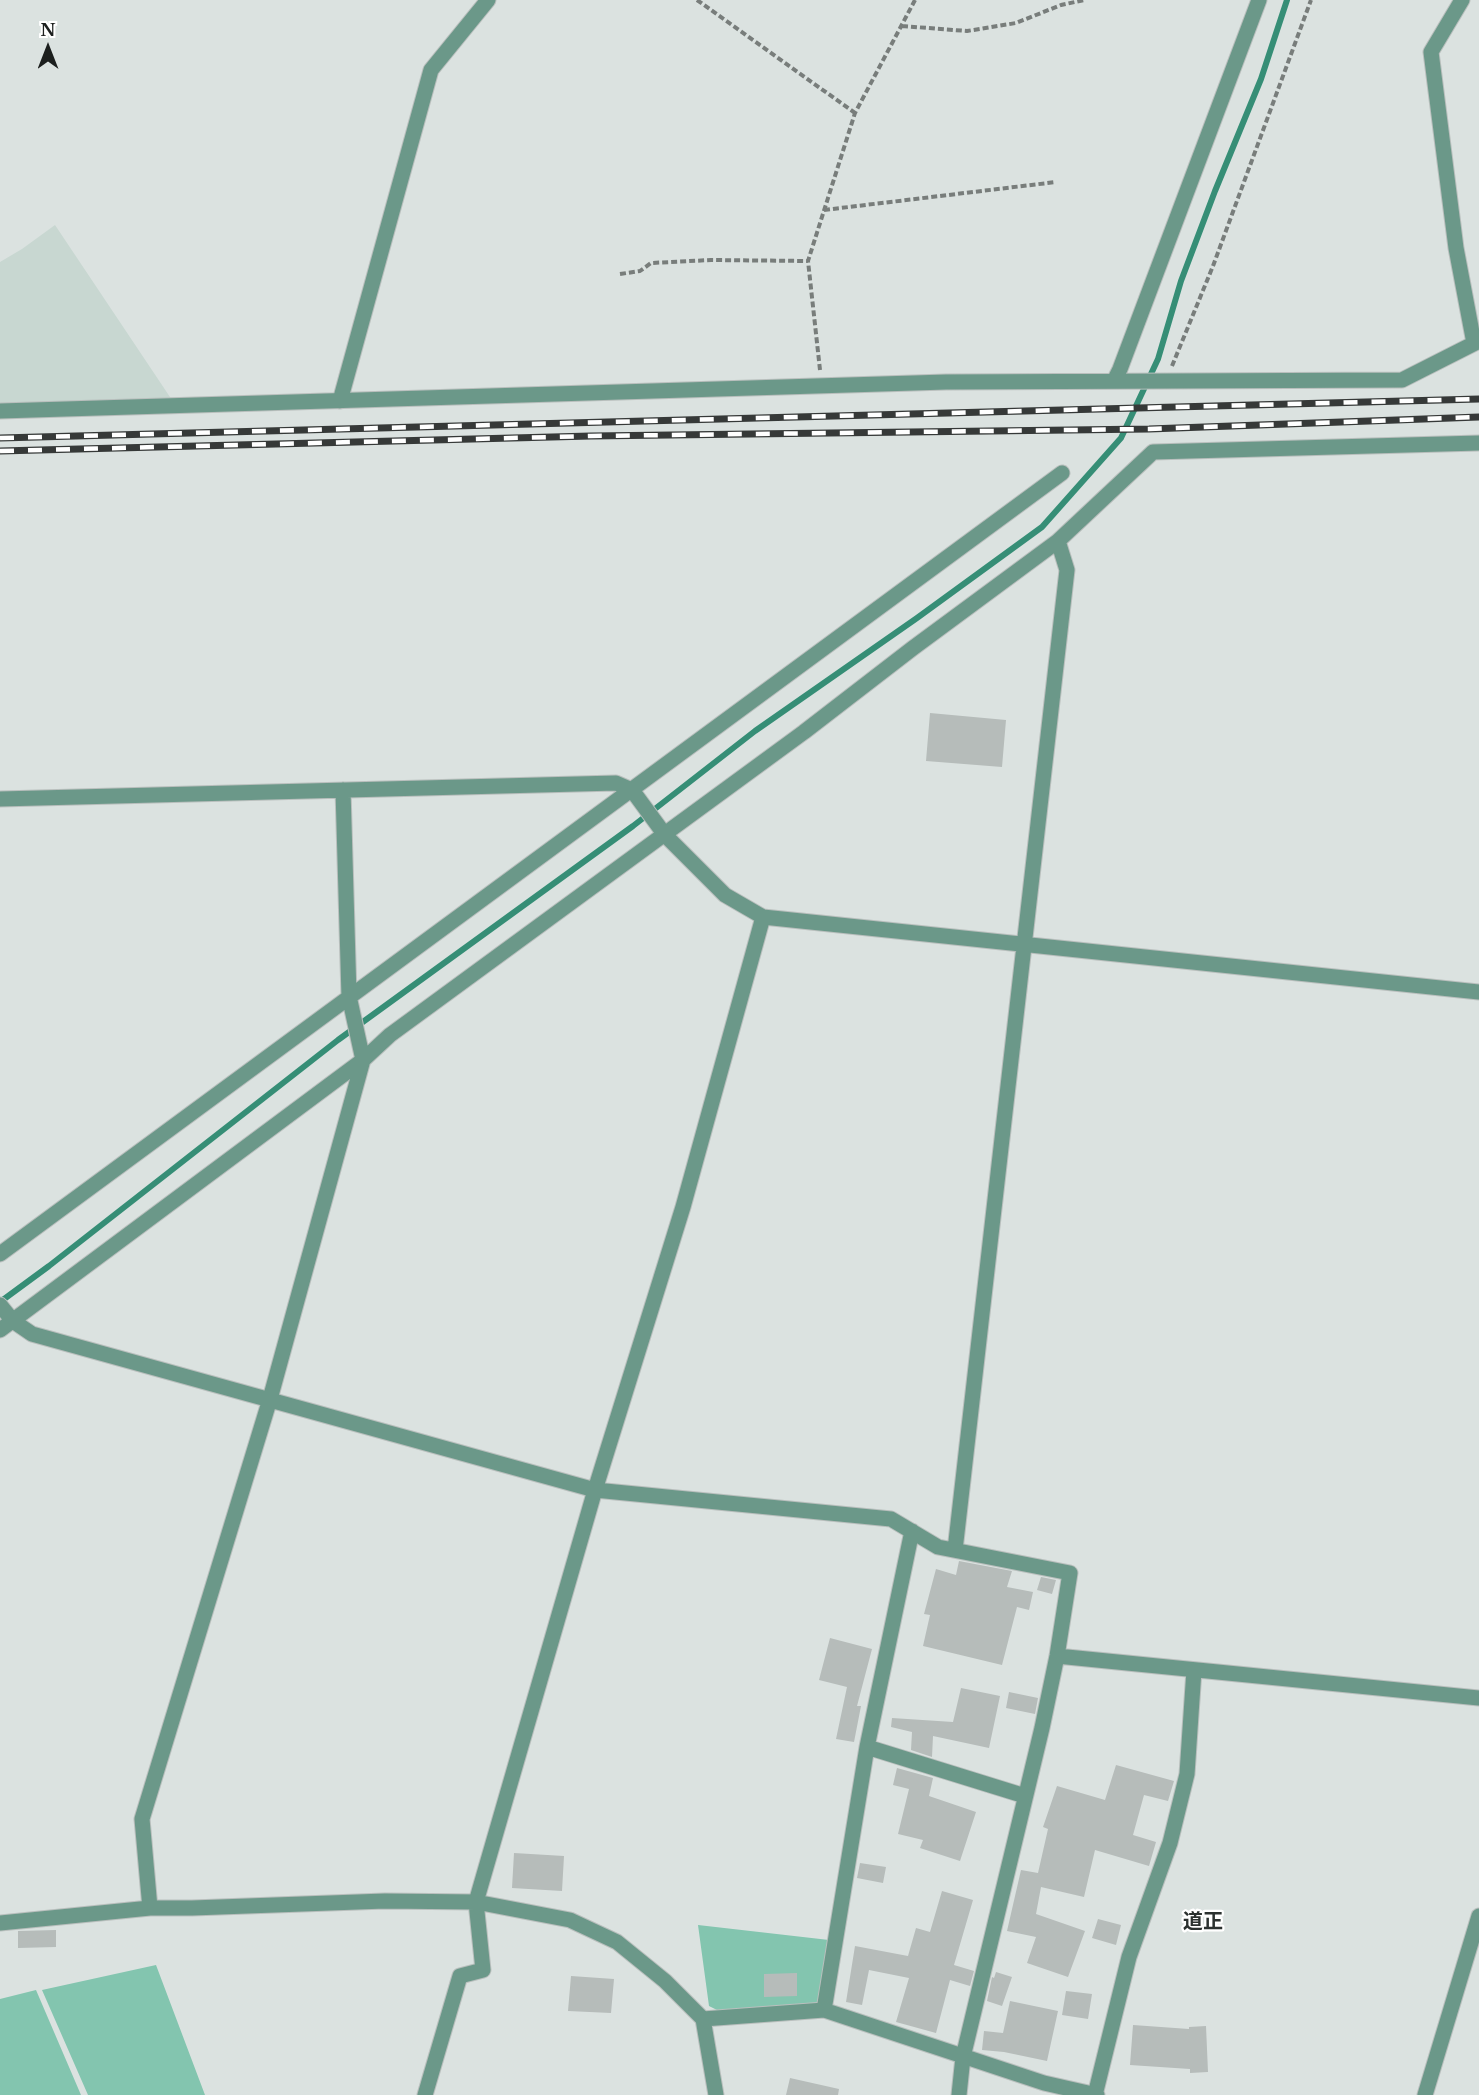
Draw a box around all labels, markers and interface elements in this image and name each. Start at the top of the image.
north arrow [18,18,78,78]
text: N [40,20,56,40]
district label: 道正 [1183,1910,1223,1934]

